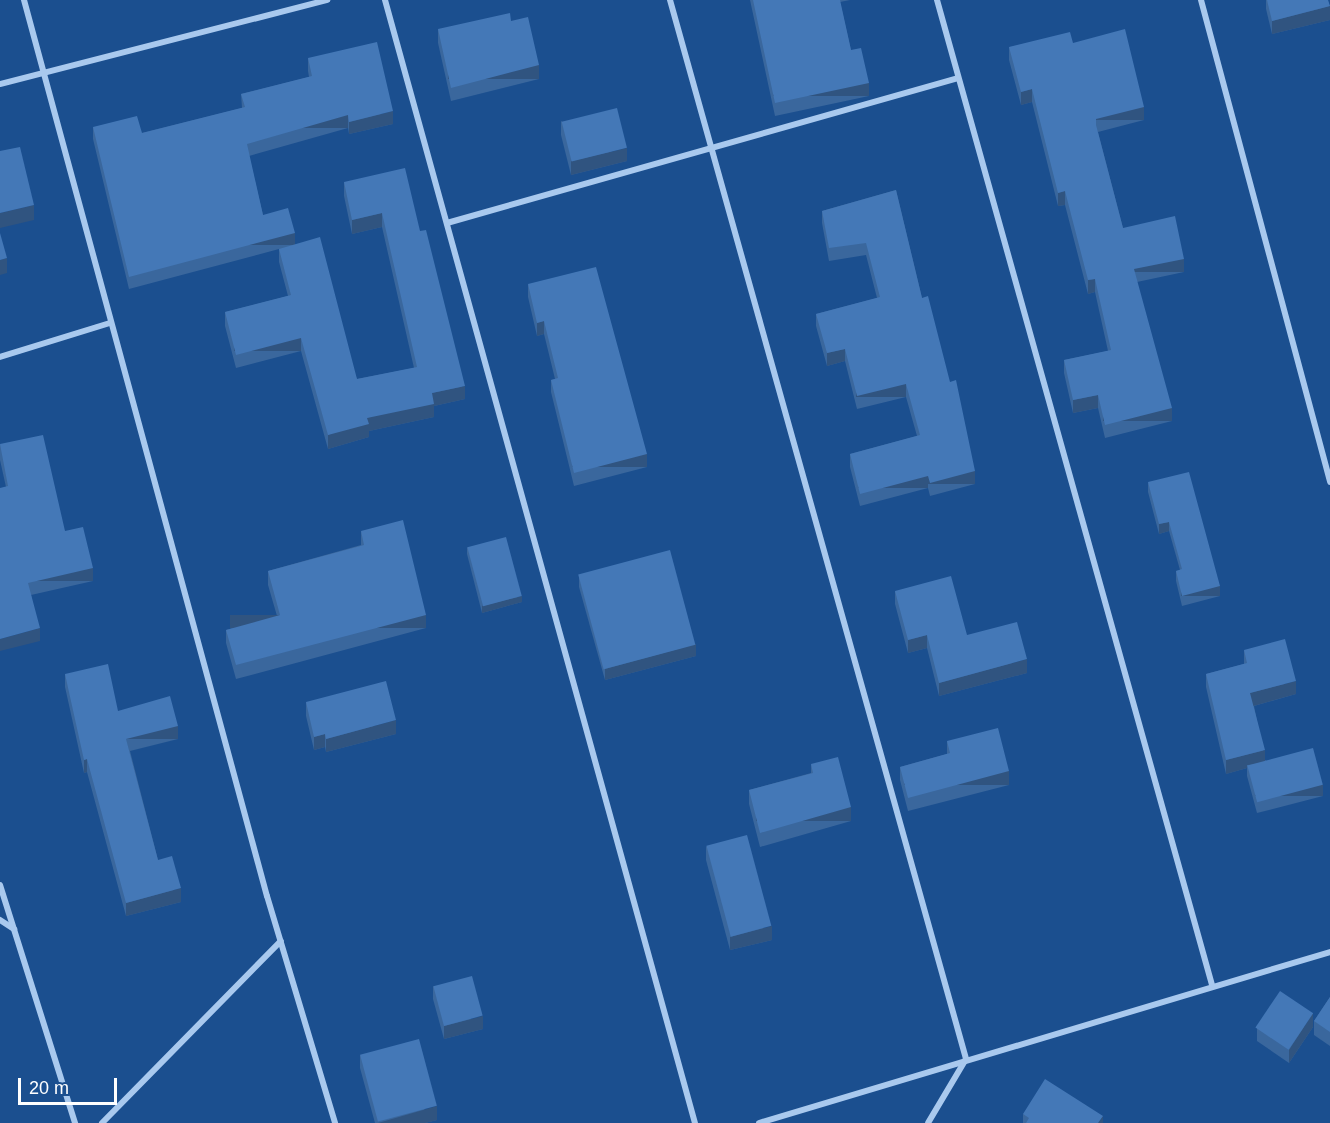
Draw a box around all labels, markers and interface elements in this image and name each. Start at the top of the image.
scale bar [21,1066,120,1104]
text: 20 m [29,1078,69,1098]

